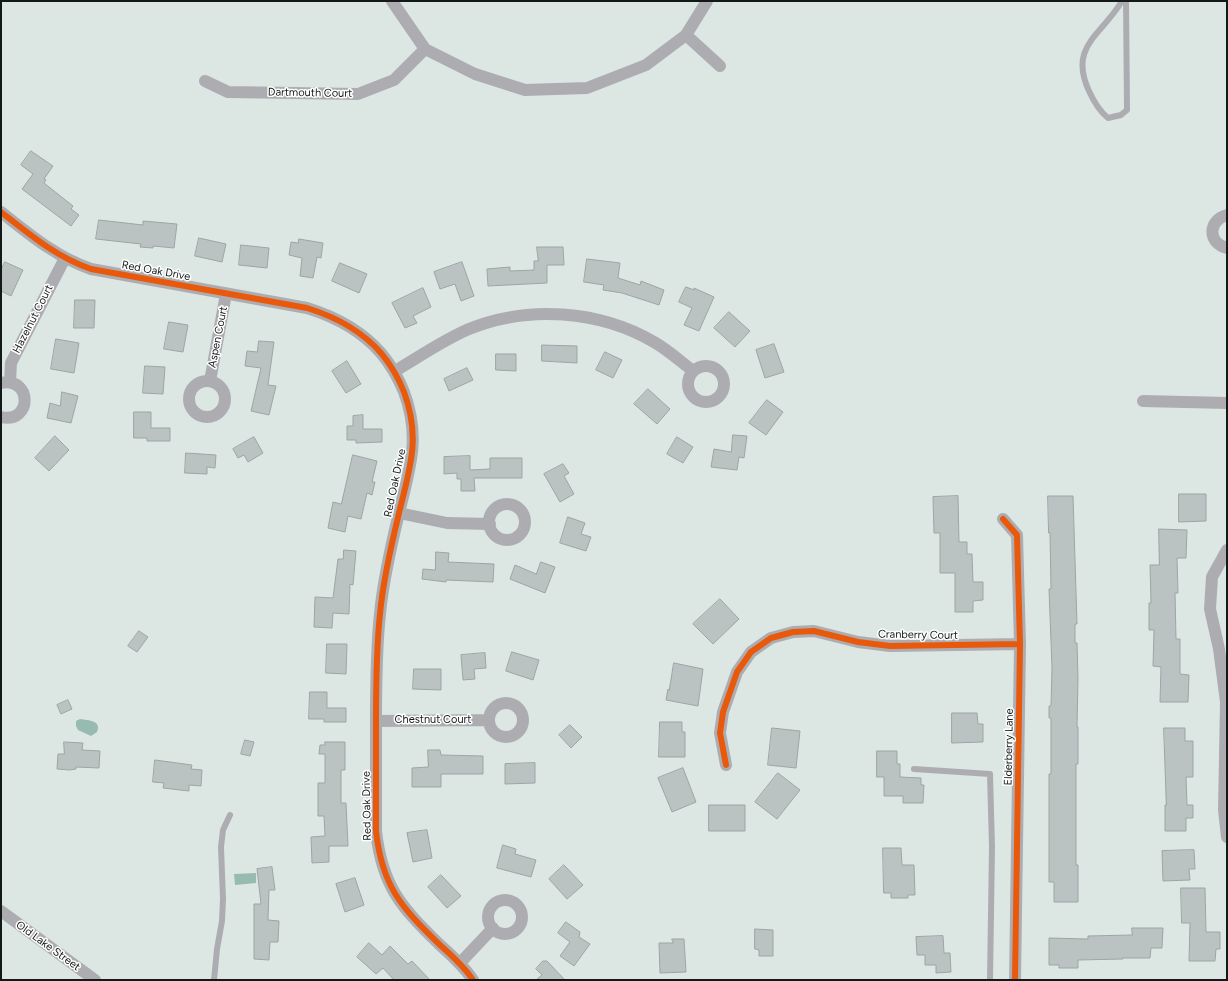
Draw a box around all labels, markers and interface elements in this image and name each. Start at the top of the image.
street label: Dartmouth Court [268,86,352,100]
street label: Red Oak Drive [121,258,191,284]
street label: Hazelnut Court [10,283,56,355]
street label: Aspen Court [206,305,230,369]
street label: Red Oak Drive [381,448,409,518]
street label: Cranberry Court [878,628,958,642]
street label: Elderberry Lane [1002,708,1016,786]
street label: Chestnut Court [395,713,471,727]
street label: Red Oak Drive [360,771,374,841]
street label: Old Lake Street [13,918,83,974]

